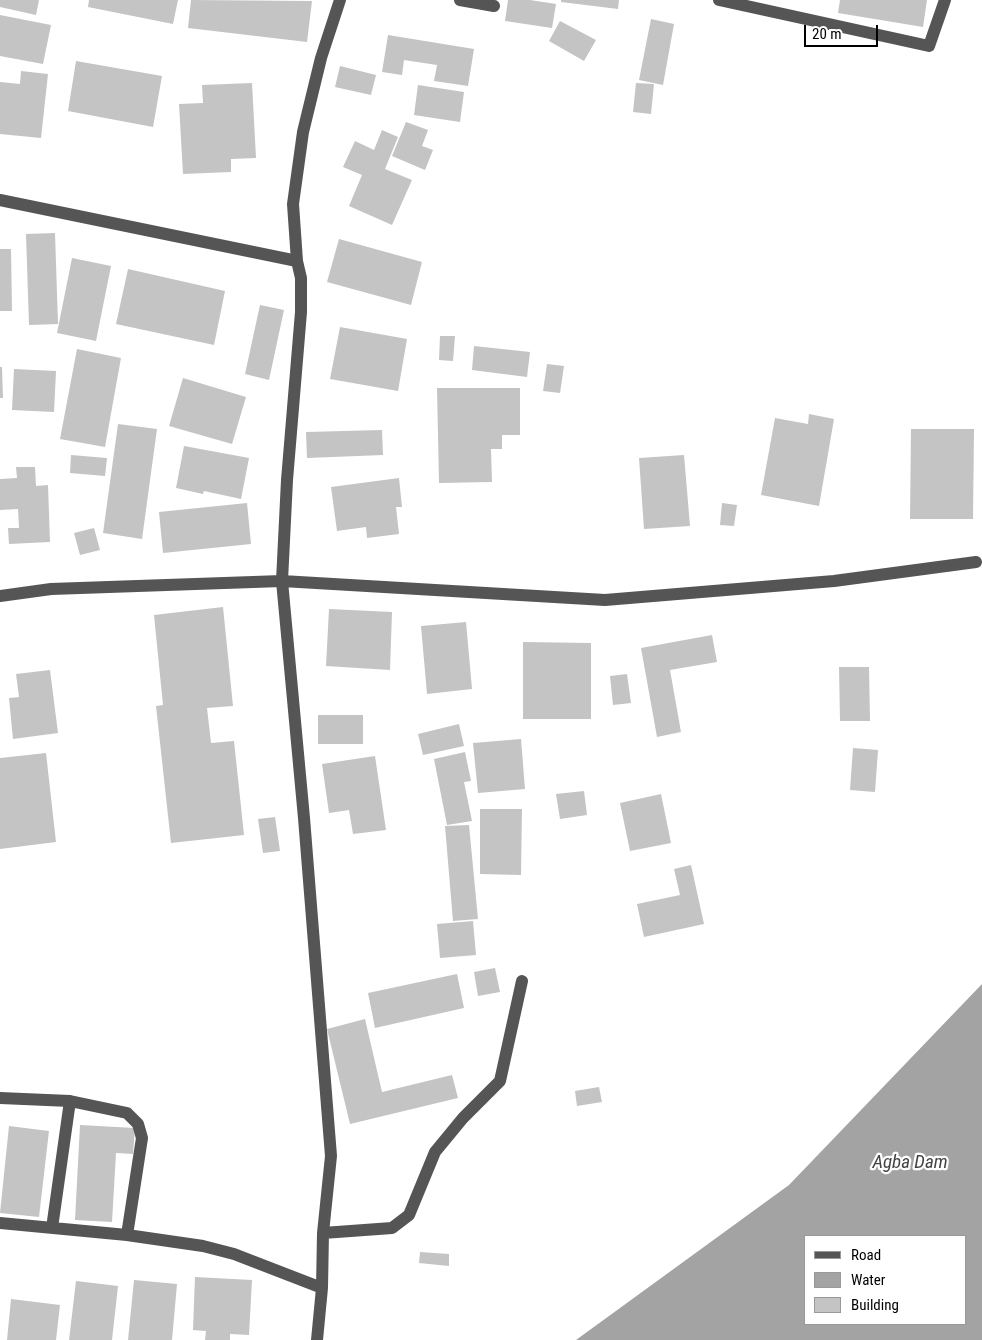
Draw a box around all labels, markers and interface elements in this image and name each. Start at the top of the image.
scale bar [807,15,881,47]
text: 20 m [812,25,842,43]
water label: Agba Dam [872,1152,948,1174]
legend [804,1235,967,1325]
text: Road [851,1246,881,1264]
text: Water [851,1271,885,1289]
text: Building [851,1296,899,1314]

